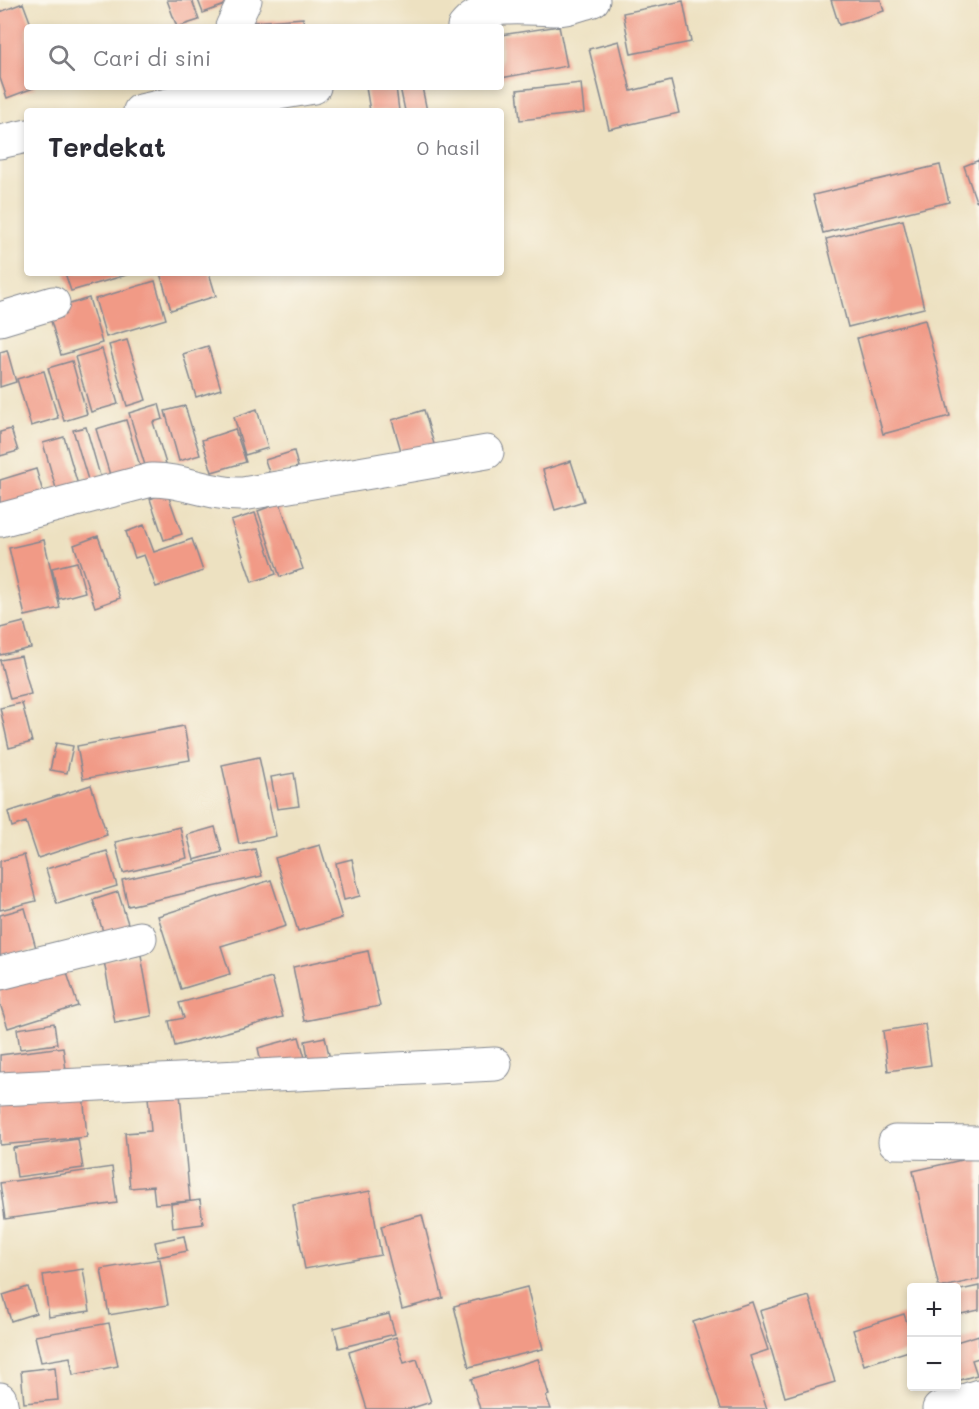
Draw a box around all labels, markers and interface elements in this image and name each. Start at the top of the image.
search box [24,24,504,90]
icon: search [45,41,78,74]
text: Cari di sini [93,43,211,72]
text: Terdekat [48,130,166,164]
text: 0 hasil [417,134,480,160]
map controls [907,1283,961,1391]
button: + [907,1283,961,1337]
button: − [907,1337,961,1391]

